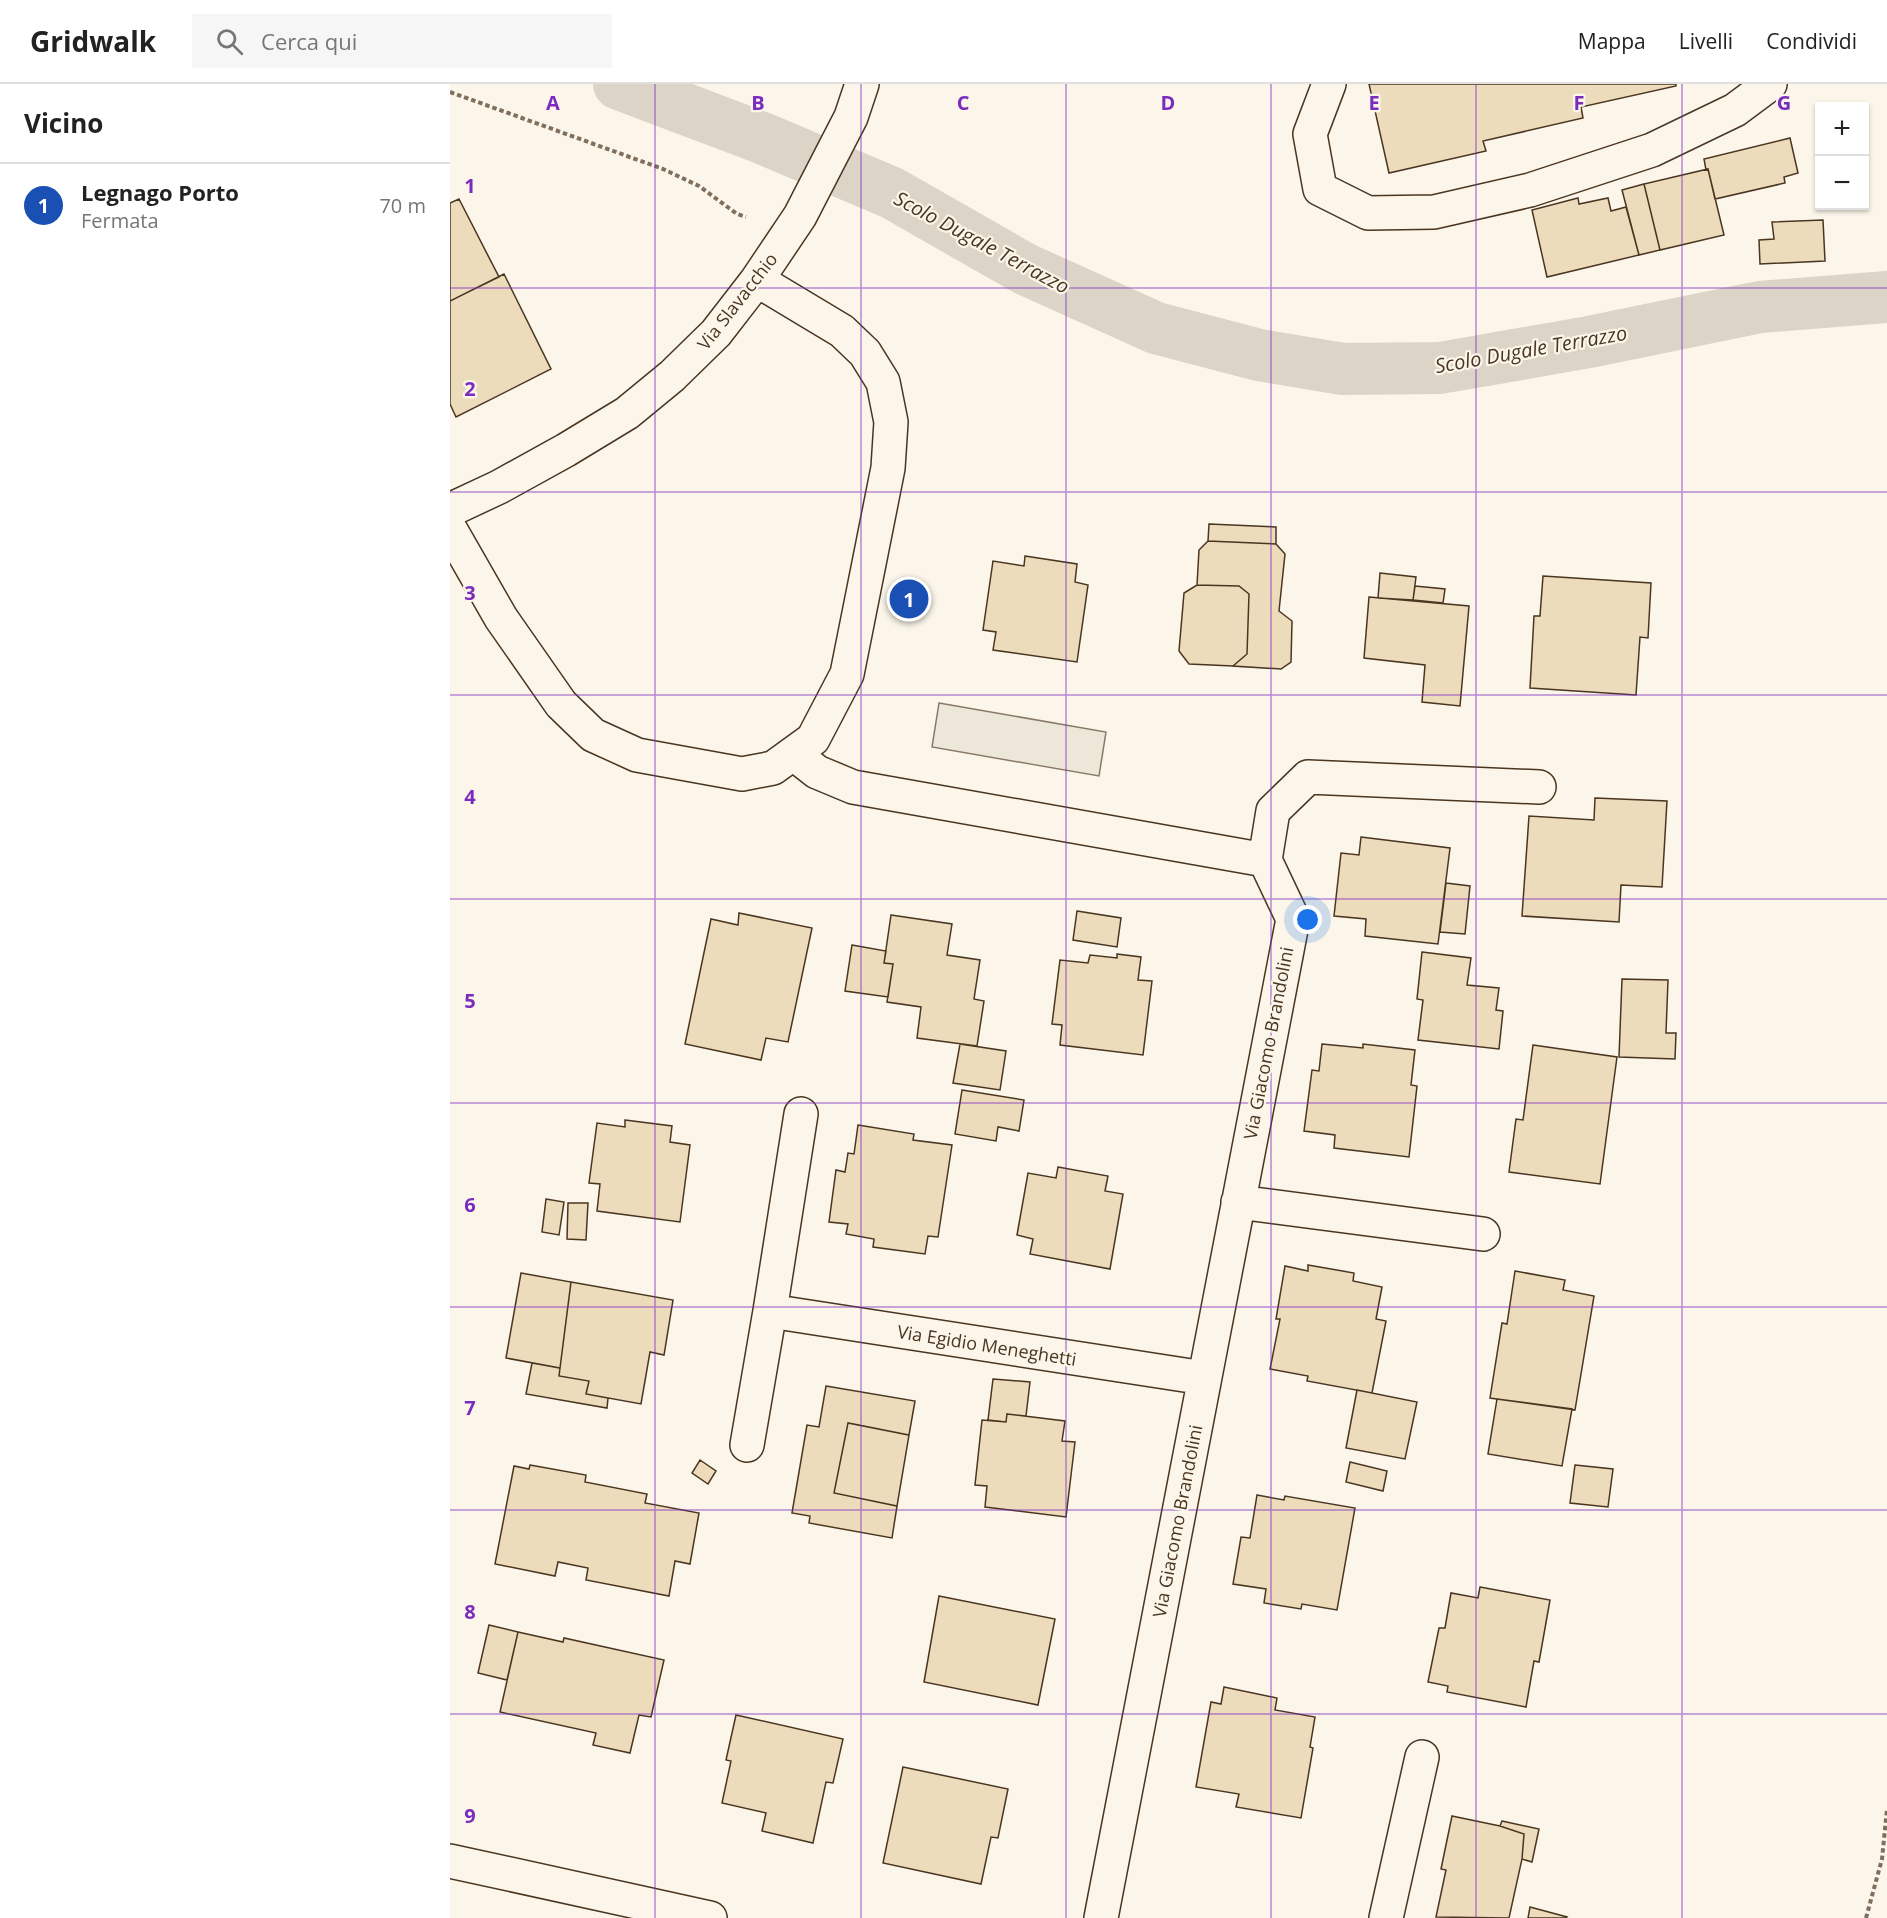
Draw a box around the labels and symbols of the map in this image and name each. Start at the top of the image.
text: A [546,89,560,116]
text: B [751,89,765,116]
text: C [957,89,970,116]
text: D [1161,89,1175,116]
text: E [1368,89,1380,116]
text: F [1574,89,1584,116]
text: G [1777,89,1791,116]
text: 1 [464,172,476,199]
water label: Scolo Dugale Terrazzo [890,184,1074,300]
street label: Via Slavacchio [692,248,782,354]
water label: Scolo Dugale Terrazzo [1433,319,1629,379]
text: 2 [464,375,476,402]
pin: 1 [890,576,928,622]
text: 3 [464,579,476,606]
text: 4 [464,783,476,810]
your location [1293,905,1322,934]
street label: Via Giacomo Brandolini [1238,945,1298,1141]
text: 5 [464,987,476,1014]
text: 6 [464,1191,476,1218]
street label: Via Egidio Meneghetti [896,1319,1078,1371]
text: 7 [464,1394,476,1421]
street label: Via Giacomo Brandolini [1147,1423,1207,1619]
text: 8 [464,1598,476,1625]
text: 9 [464,1802,476,1829]

